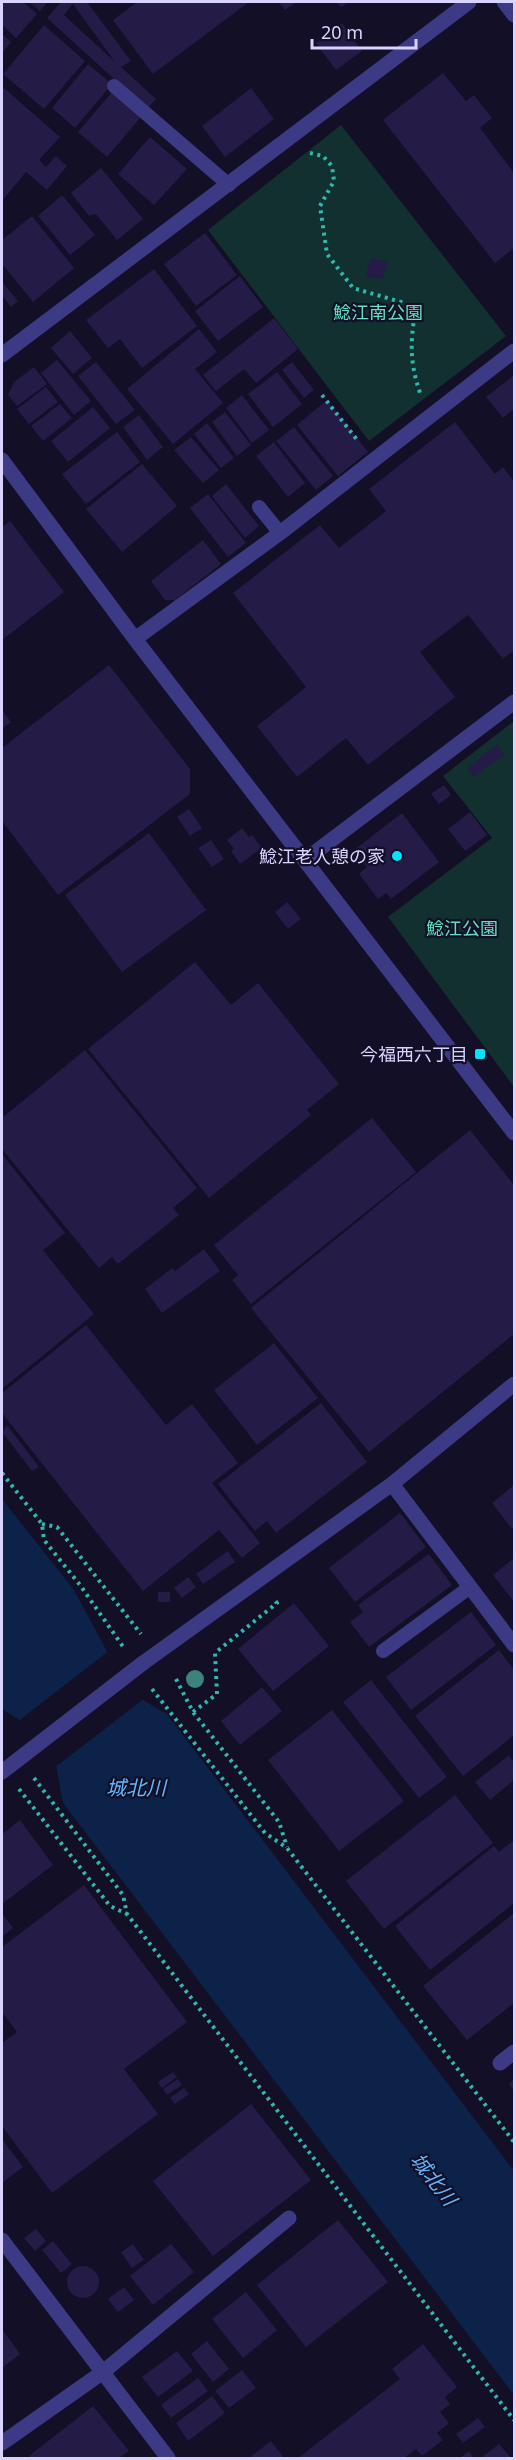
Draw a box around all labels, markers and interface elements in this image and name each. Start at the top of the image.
scale bar [312,12,416,50]
text: 20 m [321,20,363,44]
park label: 鯰江南公園 [333,300,423,324]
place label: 鯰江老人憩の家 [259,844,385,868]
marker: 鯰江老人憩の家 [390,849,404,863]
park label: 鯰江公園 [426,916,498,940]
place label: 今福西六丁目 [360,1042,468,1066]
marker: 今福西六丁目 [473,1047,487,1061]
water label: 城北川 [106,1774,168,1801]
water label: 城北川 [405,2147,464,2213]

